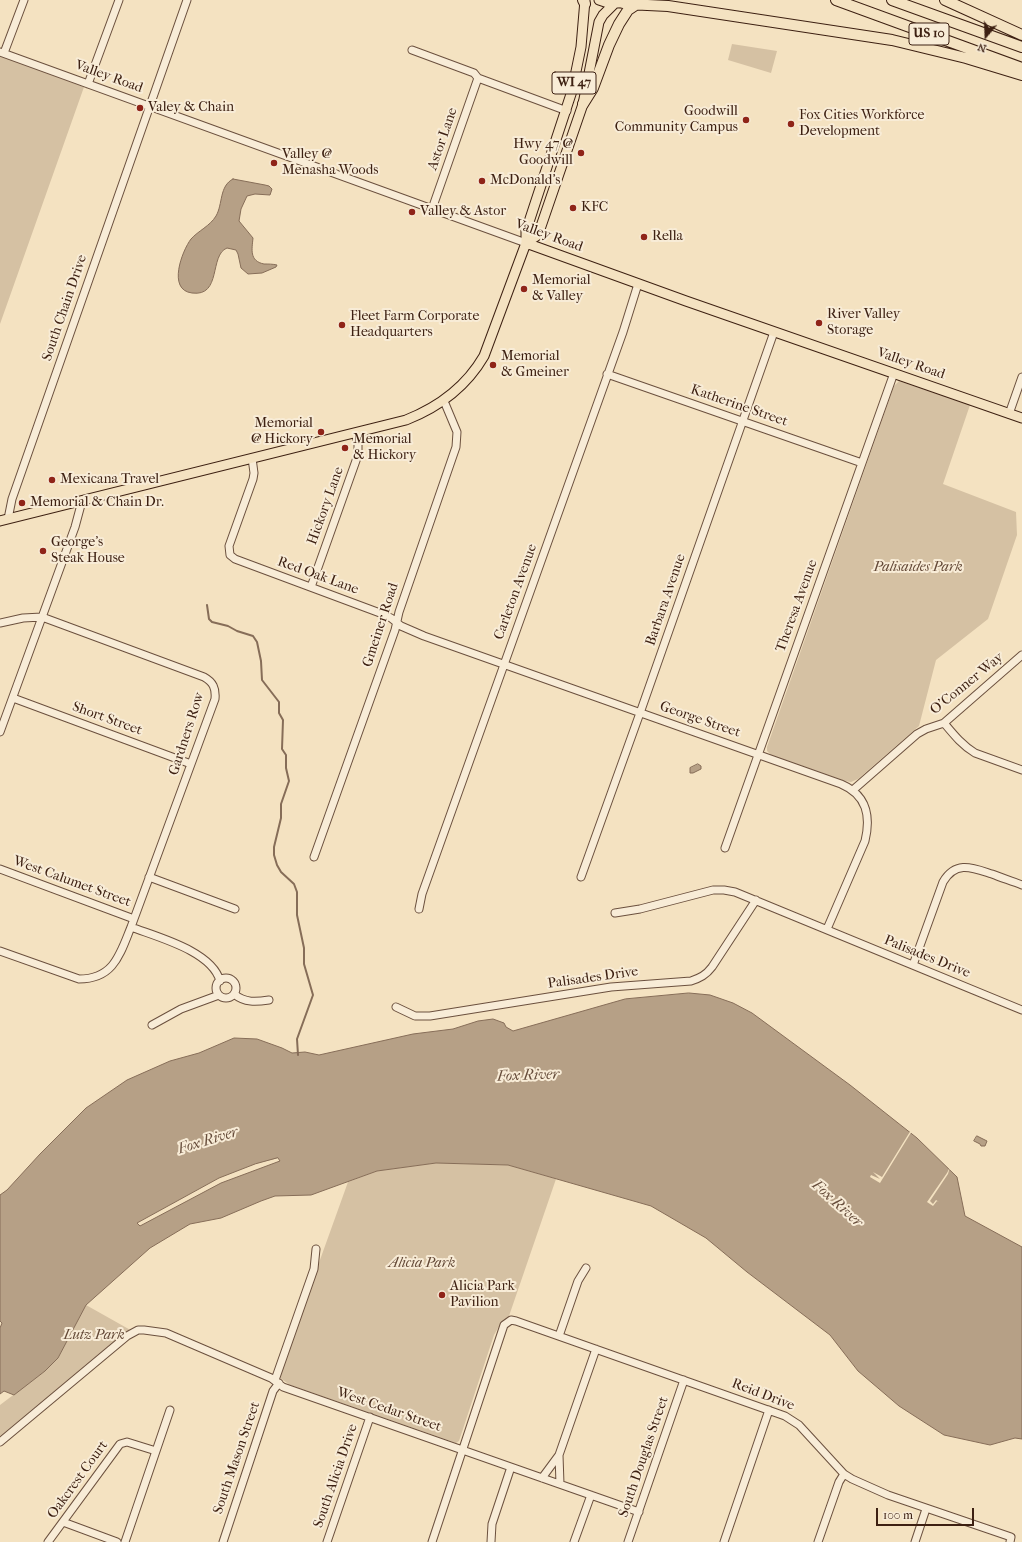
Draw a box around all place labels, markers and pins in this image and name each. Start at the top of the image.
place label: Valey & Chain [148,100,234,116]
marker: Valey & Chain [135,103,145,113]
place label: Goodwill Community Campus [615,104,738,136]
place label: Fox Cities Workforce Development [799,108,924,140]
marker: Goodwill Community Campus [741,115,751,125]
marker: Fox Cities Workforce Development [786,119,796,129]
place label: Hwy 47 @ Goodwill [513,137,573,170]
place label: Valley @ Menasha Woods [282,147,378,180]
marker: Hwy 47 @ Goodwill [576,148,586,158]
marker: Valley @ Menasha Woods [269,158,279,168]
place label: McDonald's [490,173,561,189]
marker: McDonald's [477,176,487,186]
place label: KFC [581,200,608,216]
marker: KFC [568,203,578,213]
place label: Valley & Astor [420,204,506,220]
marker: Valley & Astor [407,207,417,217]
place label: Rella [652,229,683,245]
marker: Rella [639,232,649,242]
place label: Memorial & Valley [532,273,591,306]
marker: Memorial & Valley [519,284,529,294]
place label: River Valley Storage [827,307,900,340]
place label: Fleet Farm Corporate Headquarters [350,309,479,342]
marker: River Valley Storage [814,318,824,328]
marker: Fleet Farm Corporate Headquarters [337,320,347,330]
place label: Memorial & Gmeiner [501,349,569,382]
marker: Memorial & Gmeiner [488,360,498,370]
place label: Memorial @ Hickory [251,416,313,448]
marker: Memorial @ Hickory [316,427,326,437]
place label: Memorial & Hickory [353,432,416,464]
marker: Memorial & Hickory [340,443,350,453]
place label: Mexicana Travel [60,472,159,488]
marker: Mexicana Travel [47,475,57,485]
place label: Memorial & Chain Dr. [30,495,164,511]
marker: Memorial & Chain Dr. [17,498,27,508]
place label: George's Steak House [51,535,125,568]
marker: George's Steak House [38,546,48,556]
place label: Alicia Park Pavilion [450,1279,515,1312]
marker: Alicia Park Pavilion [437,1290,447,1300]

